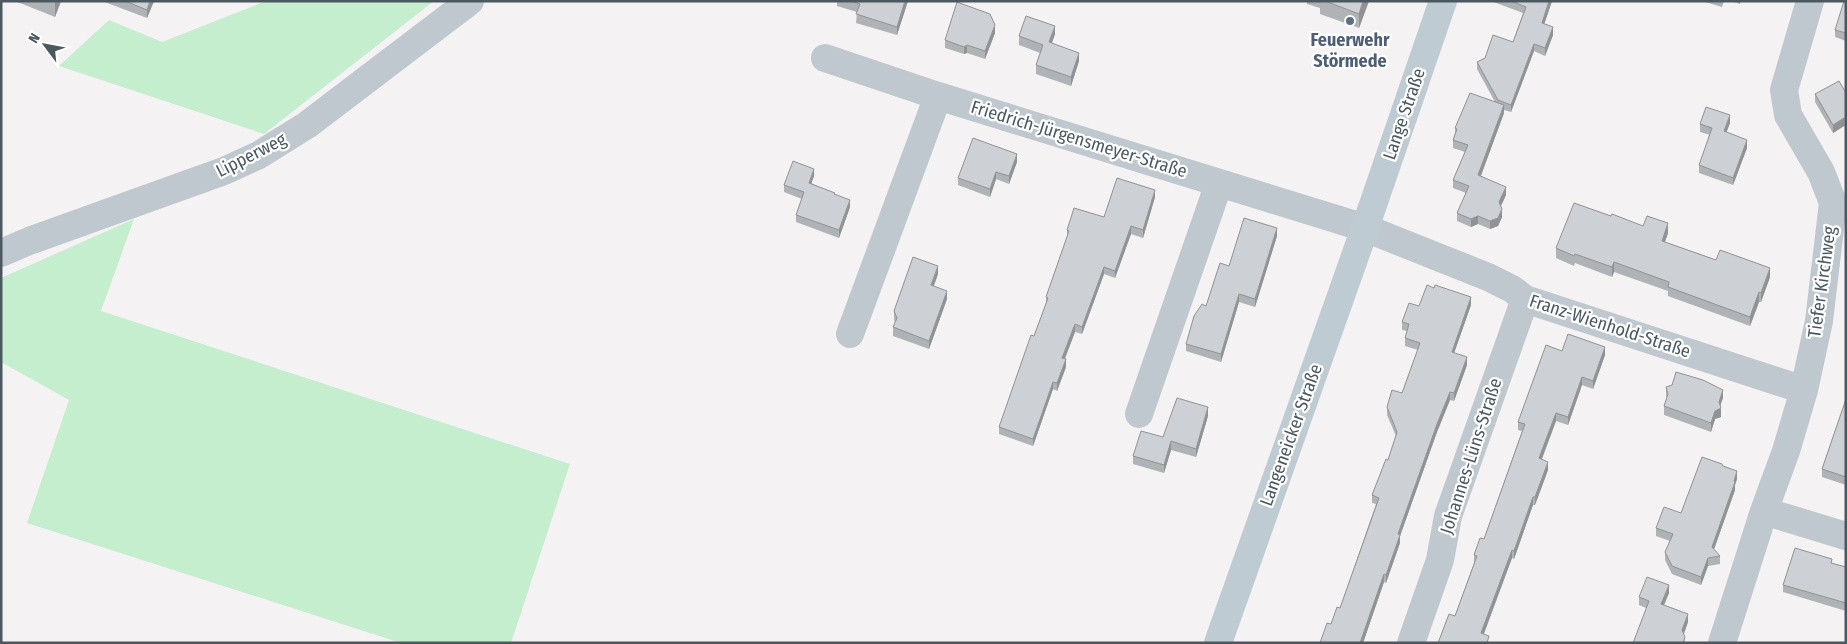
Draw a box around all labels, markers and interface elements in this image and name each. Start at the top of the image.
marker: Feuerwehr Störmede [1344,15,1356,27]
north arrow [20,20,70,70]
place label: Feuerwehr Störmede [1310,29,1390,72]
text: N [25,30,44,46]
street label: Lange Straße [1378,65,1430,163]
street label: Friedrich-Jürgensmeyer-Straße [968,96,1190,182]
street label: Lipperweg [212,128,290,182]
street label: Tiefer Kirchweg [1803,224,1841,339]
street label: Franz-Wienhold-Straße [1527,290,1693,362]
street label: Langeneicker Straße [1255,361,1327,509]
street label: Johannes-Lüns-Straße [1435,375,1507,537]

